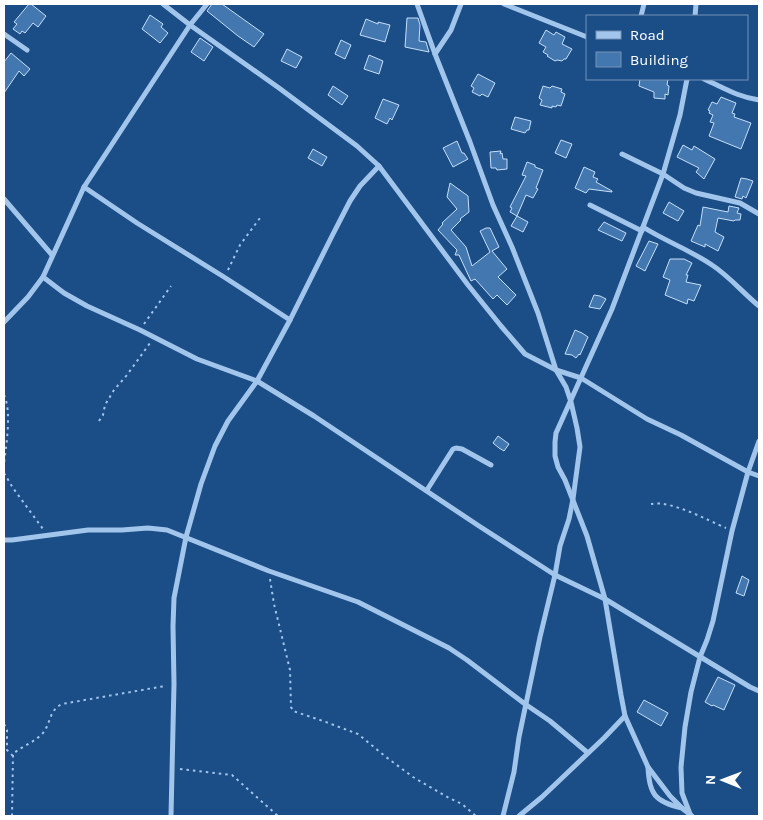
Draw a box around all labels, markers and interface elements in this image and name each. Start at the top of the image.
legend [586,15,748,80]
text: Road [630,26,665,44]
text: Building [630,51,688,69]
north arrow [698,755,748,805]
text: N [702,775,719,785]

